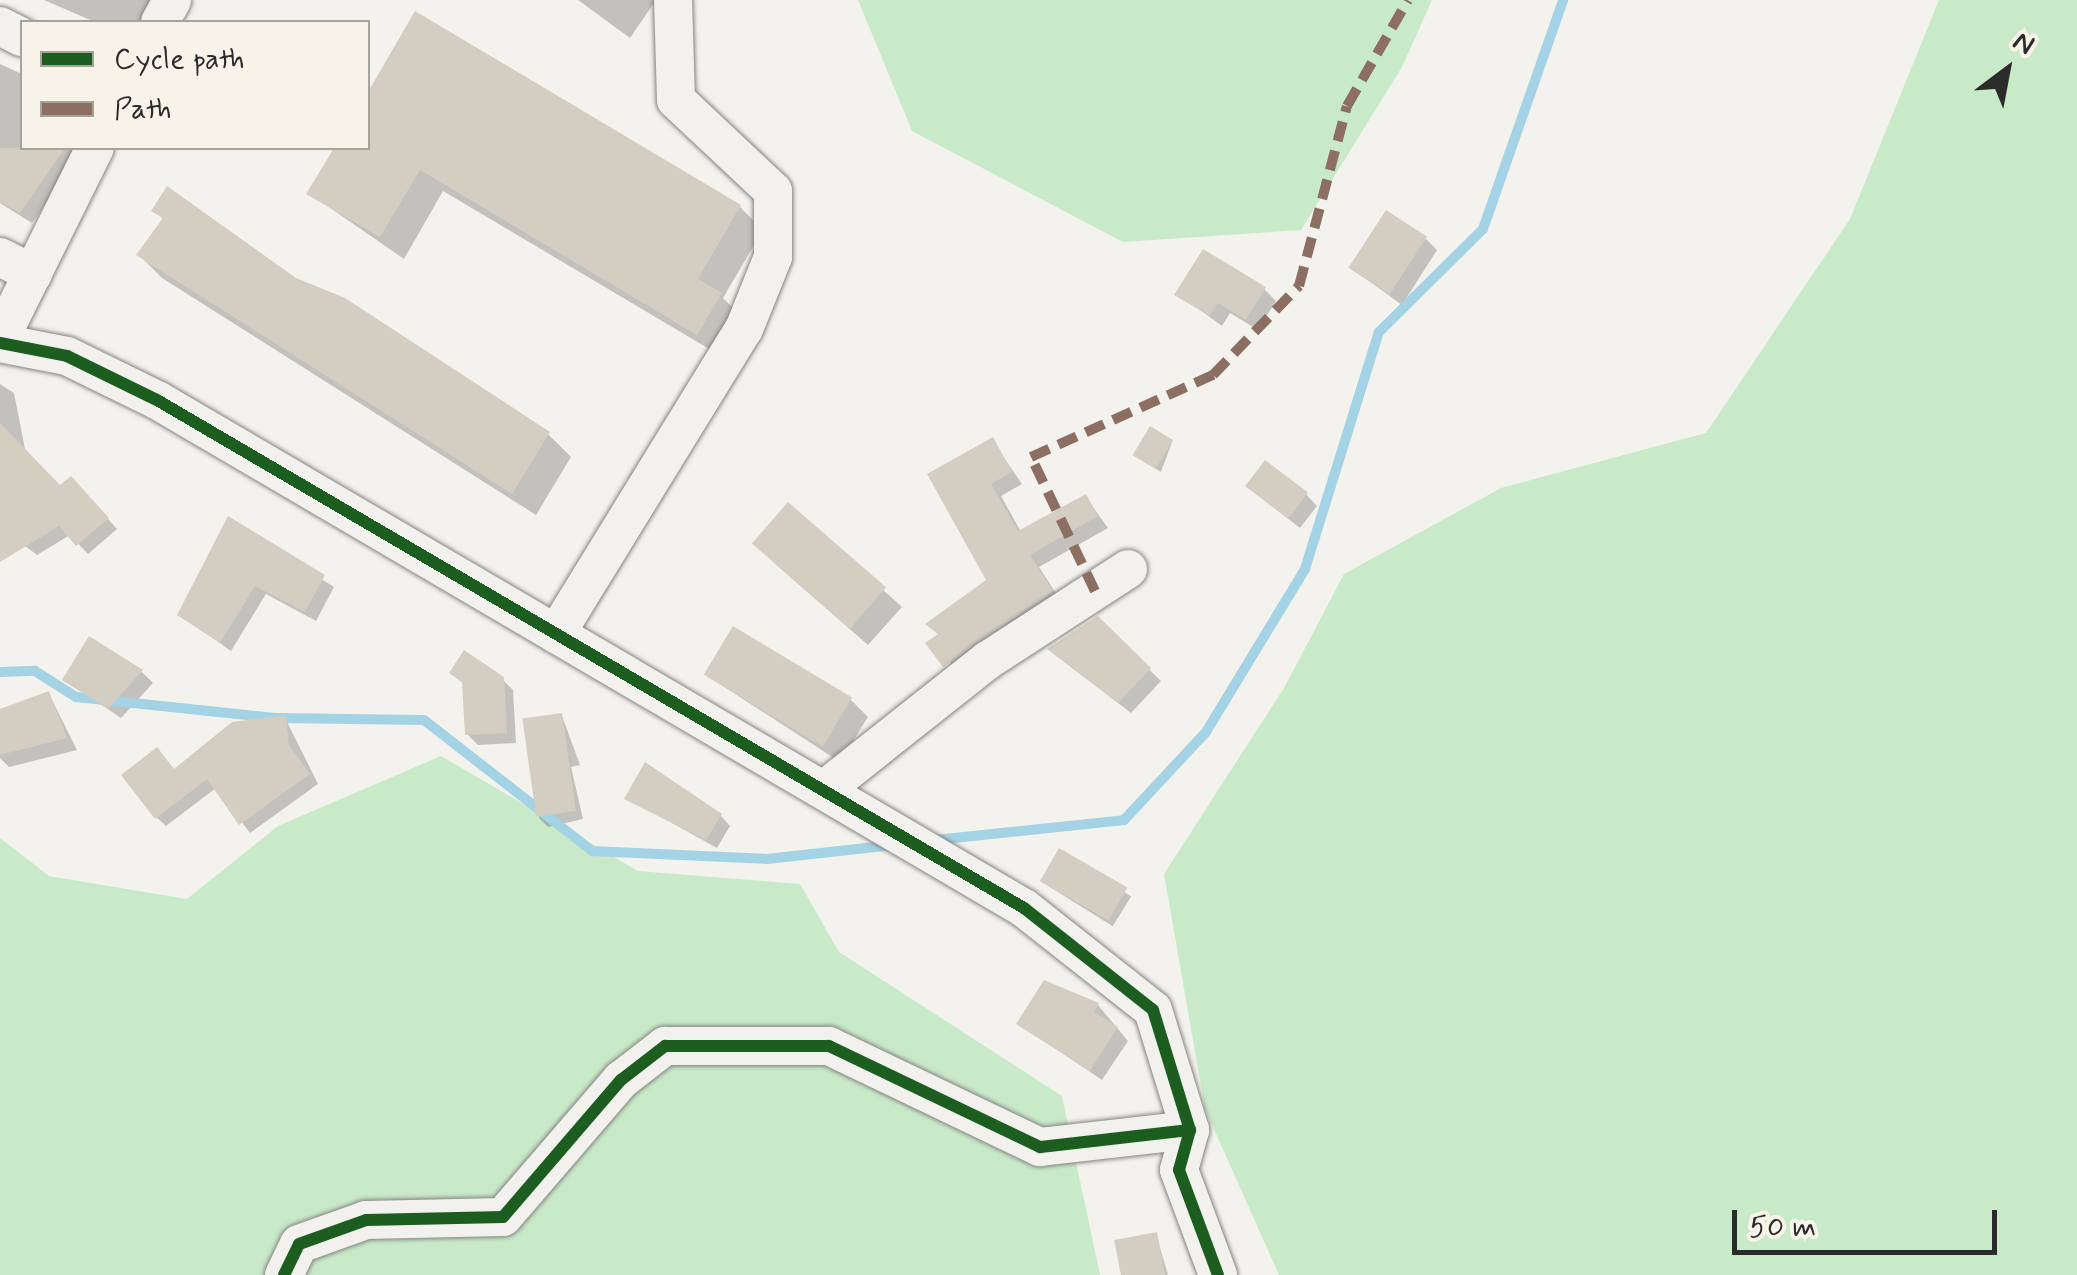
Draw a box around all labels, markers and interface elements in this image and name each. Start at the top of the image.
legend [20,20,370,150]
north arrow [1957,20,2057,120]
text: N [2005,24,2041,65]
text: Cycle path [114,40,245,79]
text: Path [114,90,172,129]
scale bar [1737,1190,2002,1252]
text: 50 m [1749,1208,1816,1247]

